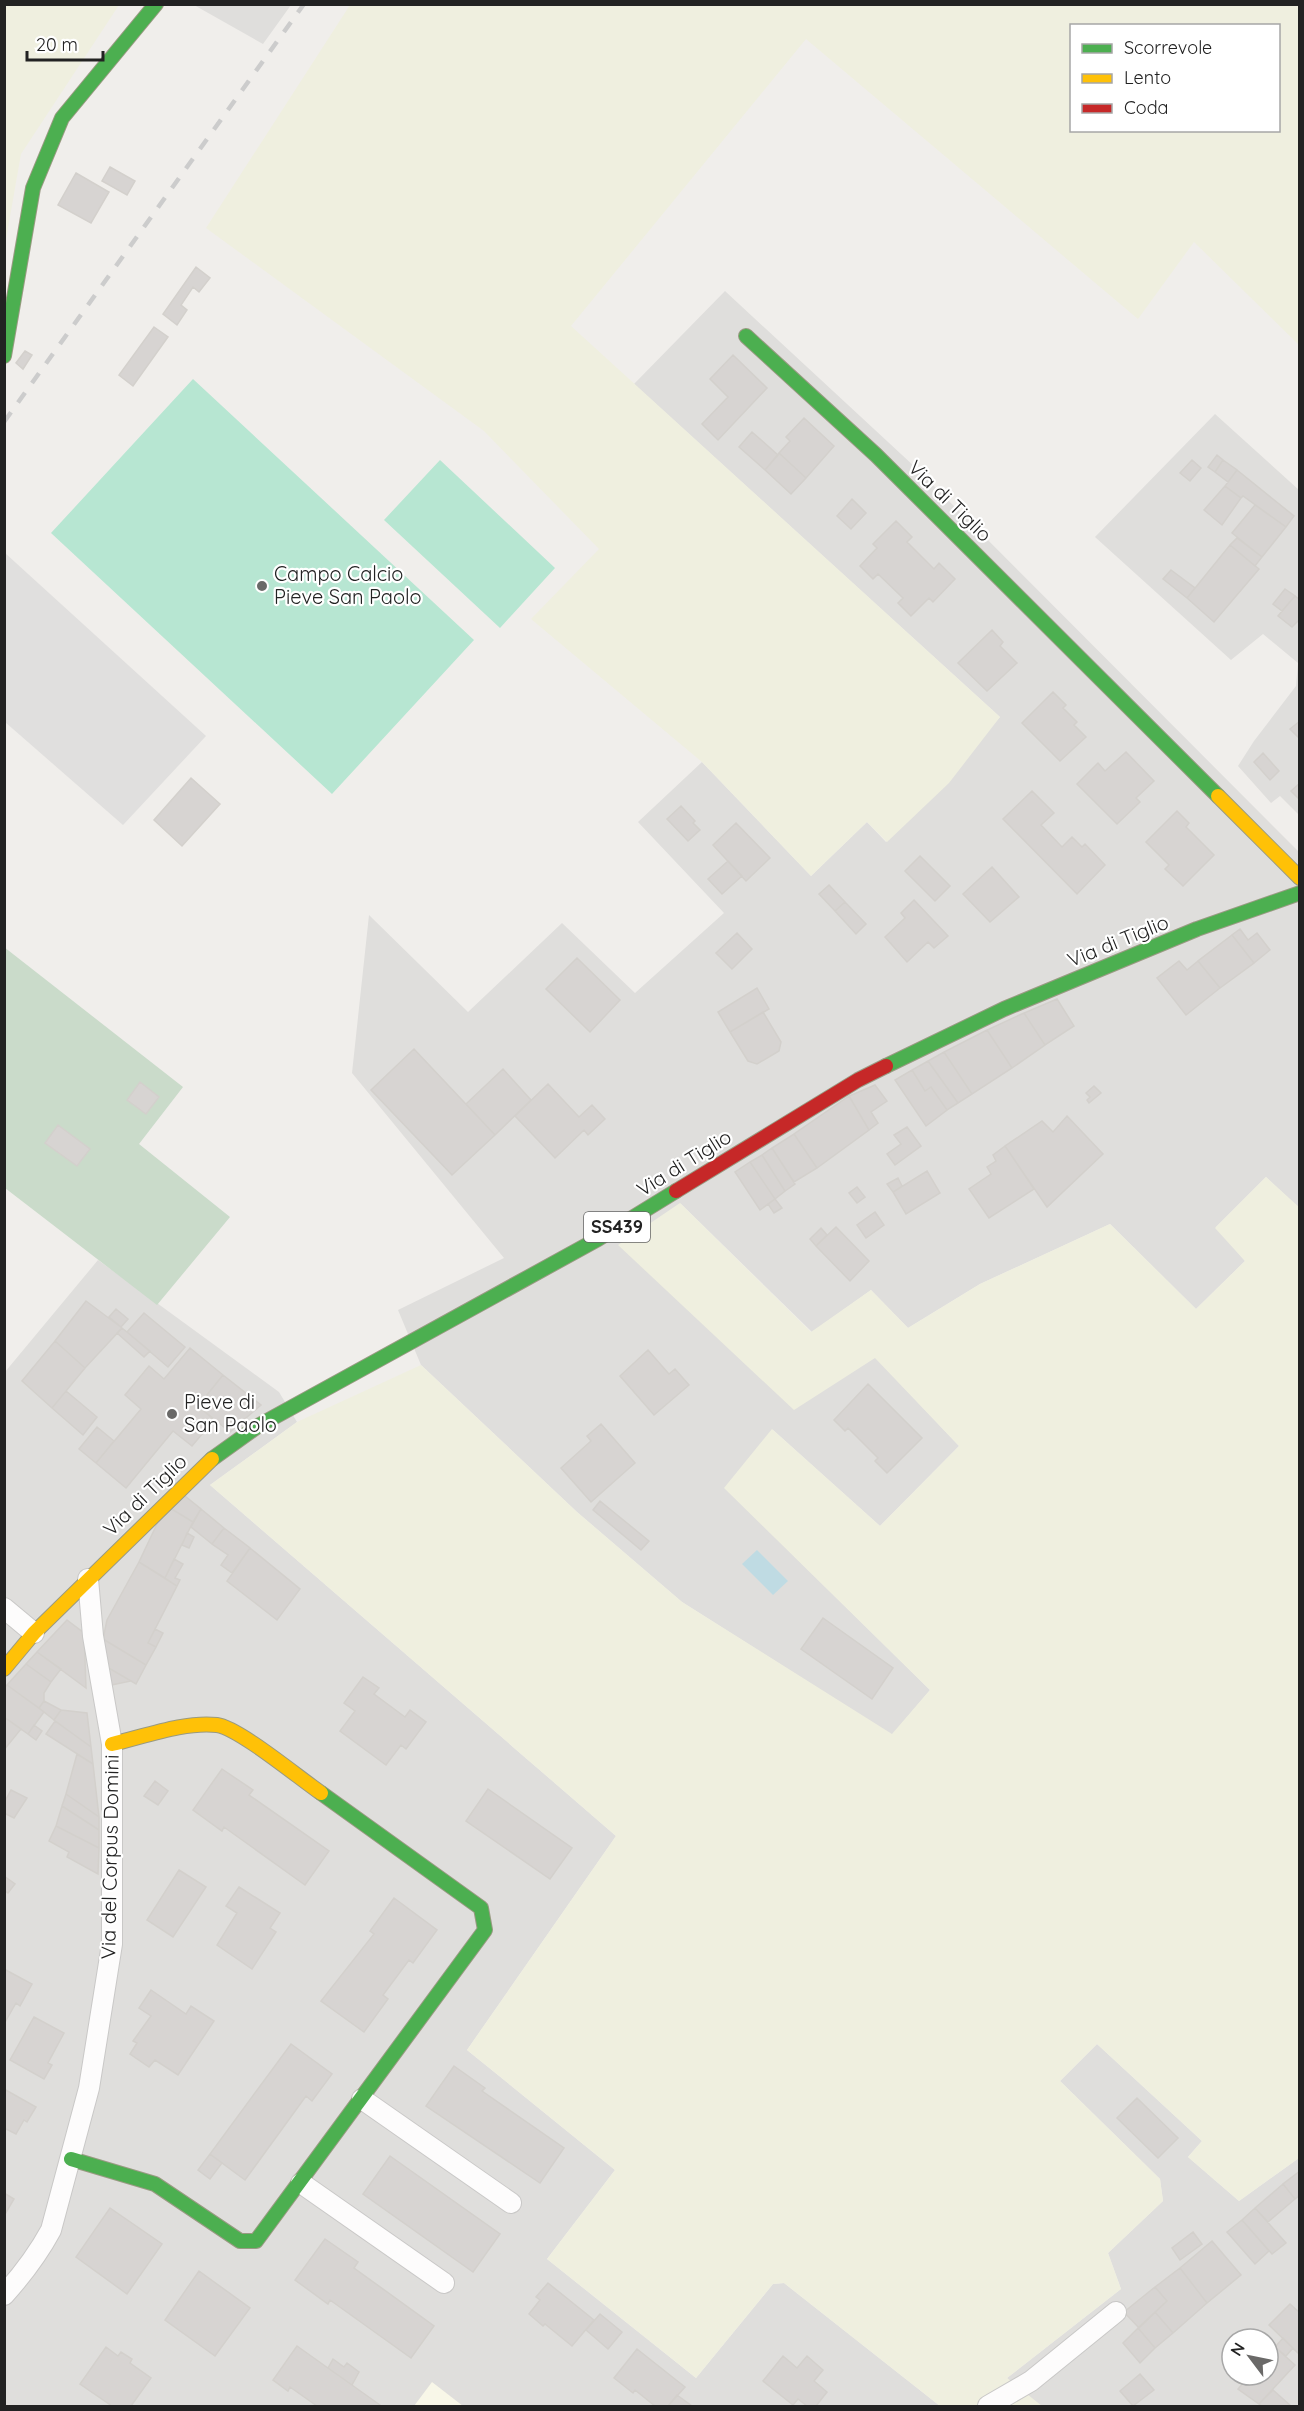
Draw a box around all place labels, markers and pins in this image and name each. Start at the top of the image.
place label: Campo Calcio Pieve San Paolo [274,561,422,609]
marker: Campo Calcio Pieve San Paolo [255,579,269,593]
place label: Pieve di San Paolo [184,1389,277,1437]
marker: Pieve di San Paolo [165,1407,179,1421]

